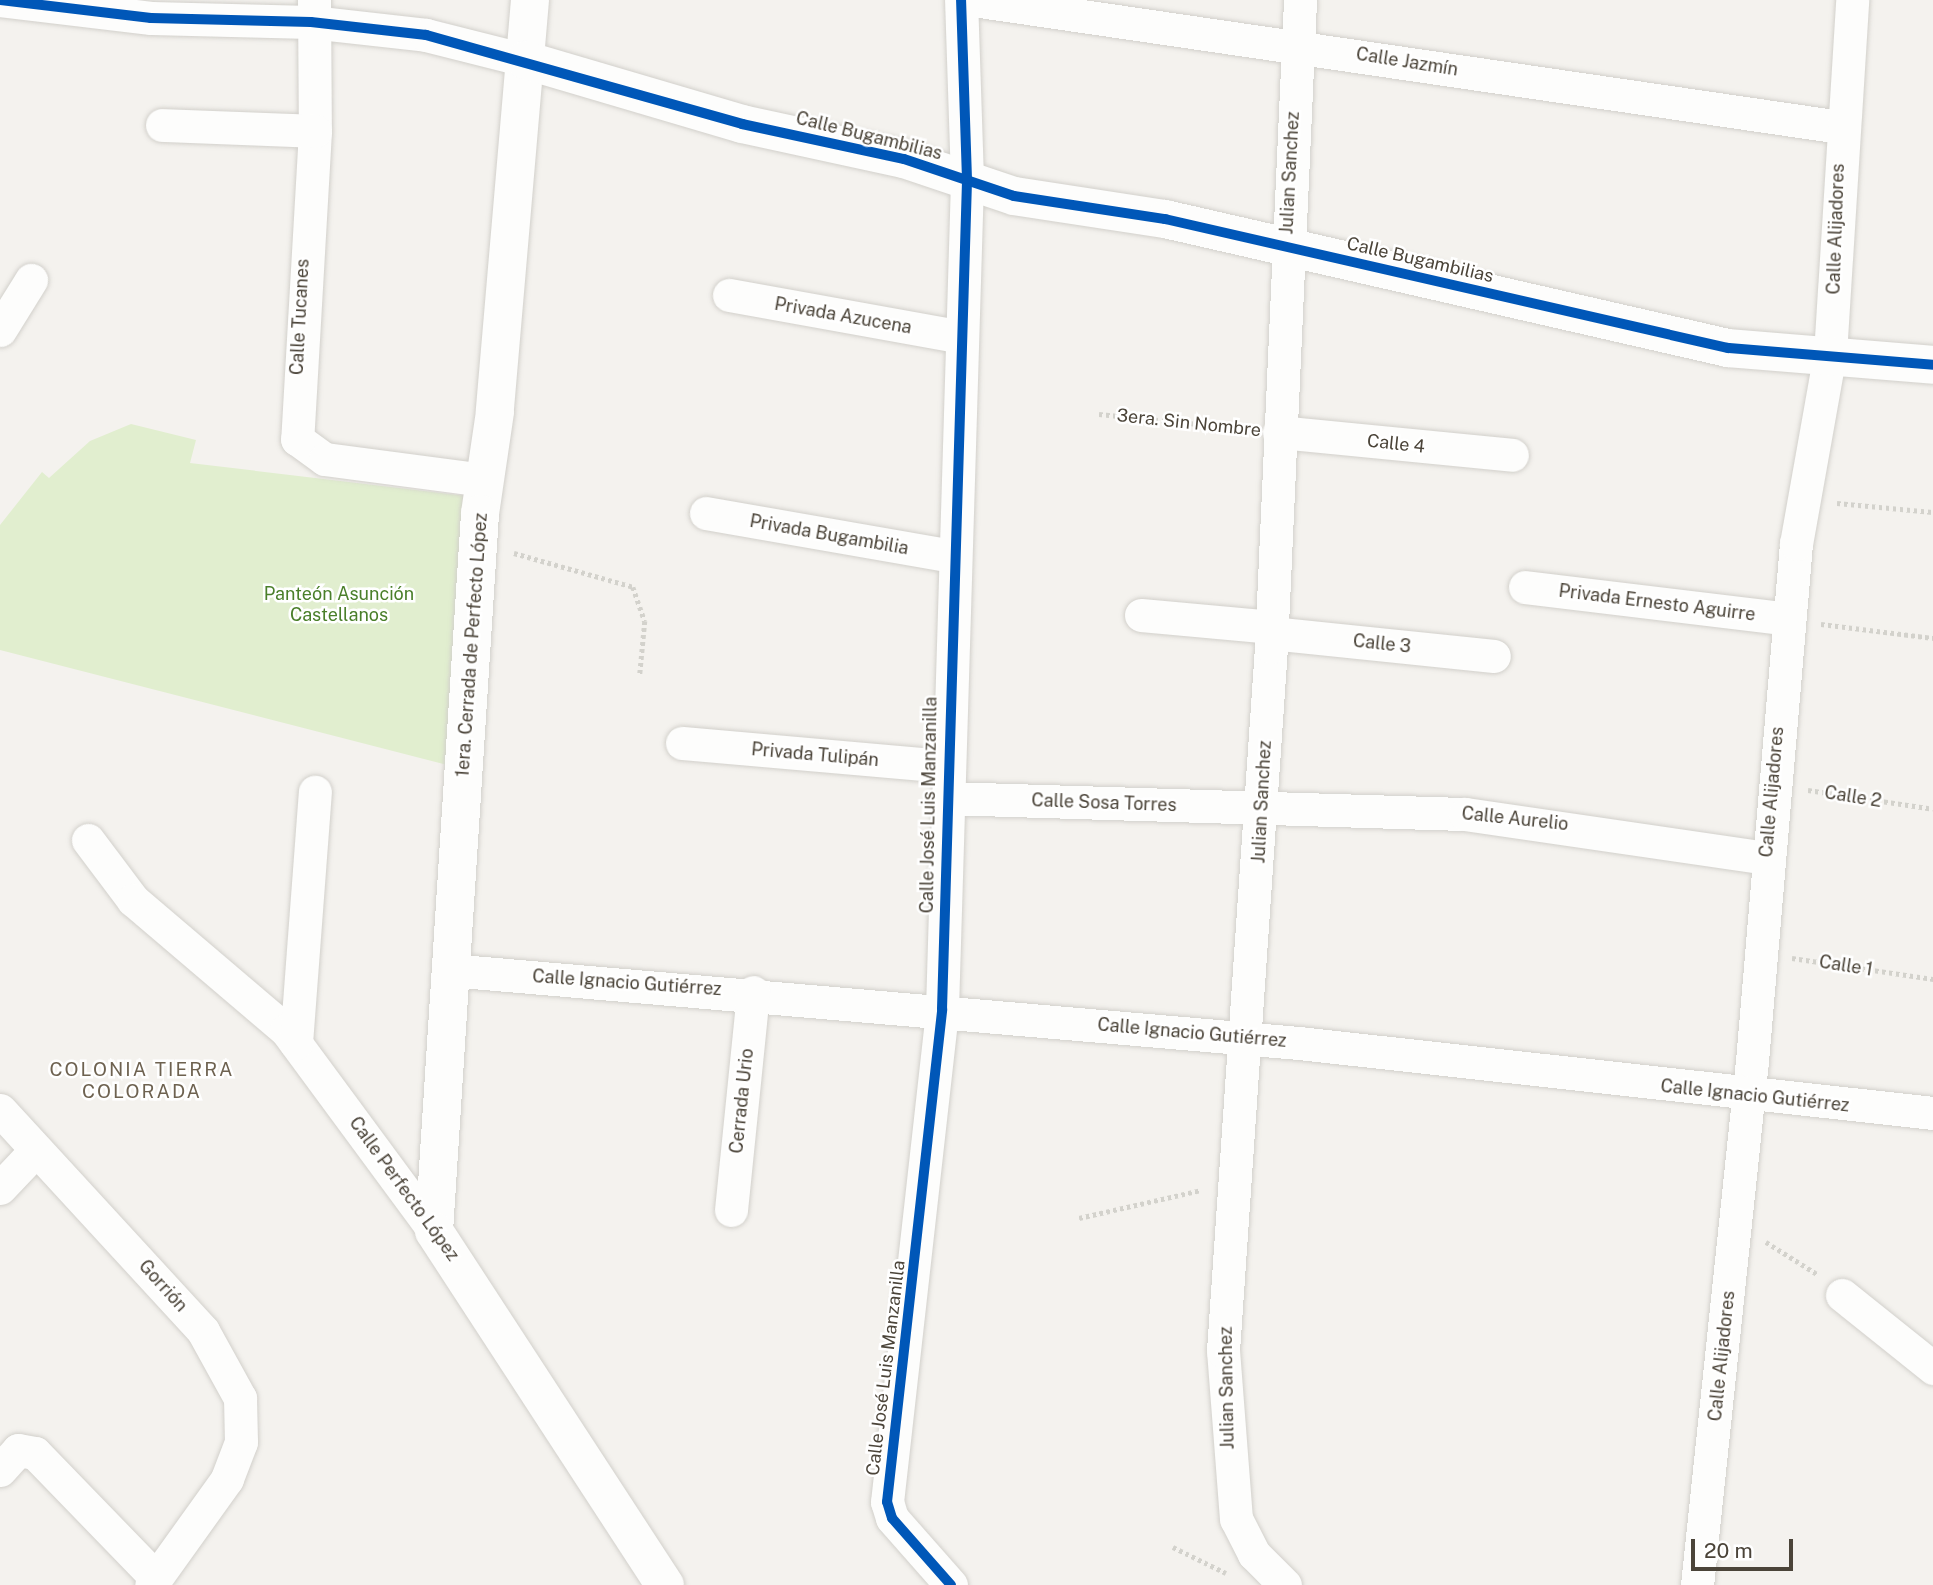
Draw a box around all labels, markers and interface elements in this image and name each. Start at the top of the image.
street label: Calle Jazmín [1354,43,1460,81]
street label: Calle Bugambilias [794,107,944,165]
street label: Julian Sanchez [1276,111,1304,235]
street label: Calle Alijadores [1823,163,1849,295]
street label: Calle Bugambilias [1344,233,1496,287]
street label: Calle Tucanes [286,258,314,376]
street label: Privada Azucena [773,293,913,339]
street label: 3era. Sin Nombre [1116,405,1262,441]
street label: Calle 4 [1366,430,1426,458]
street label: Privada Bugambilia [748,510,910,560]
street label: 1era. Cerrada de Perfecto López [452,512,492,778]
street label: Privada Ernesto Aguirre [1557,580,1757,626]
park label: Panteón Asunción Castellanos [264,584,414,626]
street label: Calle 3 [1352,630,1412,658]
street label: Calle José Luis Manzanilla [916,696,942,914]
street label: Calle Alijadores [1756,726,1788,858]
street label: Privada Tulipán [750,739,880,771]
street label: Julian Sanchez [1248,740,1276,864]
street label: Calle 2 [1823,782,1883,812]
street label: Calle Sosa Torres [1031,790,1177,816]
street label: Calle Aurelio [1461,803,1569,835]
street label: Calle 1 [1817,951,1875,981]
street label: Calle Ignacio Gutiérrez [531,966,723,1000]
street label: Calle Ignacio Gutiérrez [1096,1014,1288,1052]
street label: Cerrada Urio [726,1047,758,1155]
district label: COLONIA TIERRA COLORADA [51,1059,233,1103]
street label: Calle Ignacio Gutiérrez [1659,1075,1851,1117]
street label: Calle Perfecto López [344,1113,464,1265]
street label: Gorrión [134,1256,192,1316]
street label: Calle José Luis Manzanilla [862,1259,910,1477]
street label: Calle Alijadores [1704,1290,1740,1422]
street label: Julian Sanchez [1215,1326,1239,1450]
scale bar [1695,1526,1797,1570]
text: 20 m [1704,1538,1753,1563]

